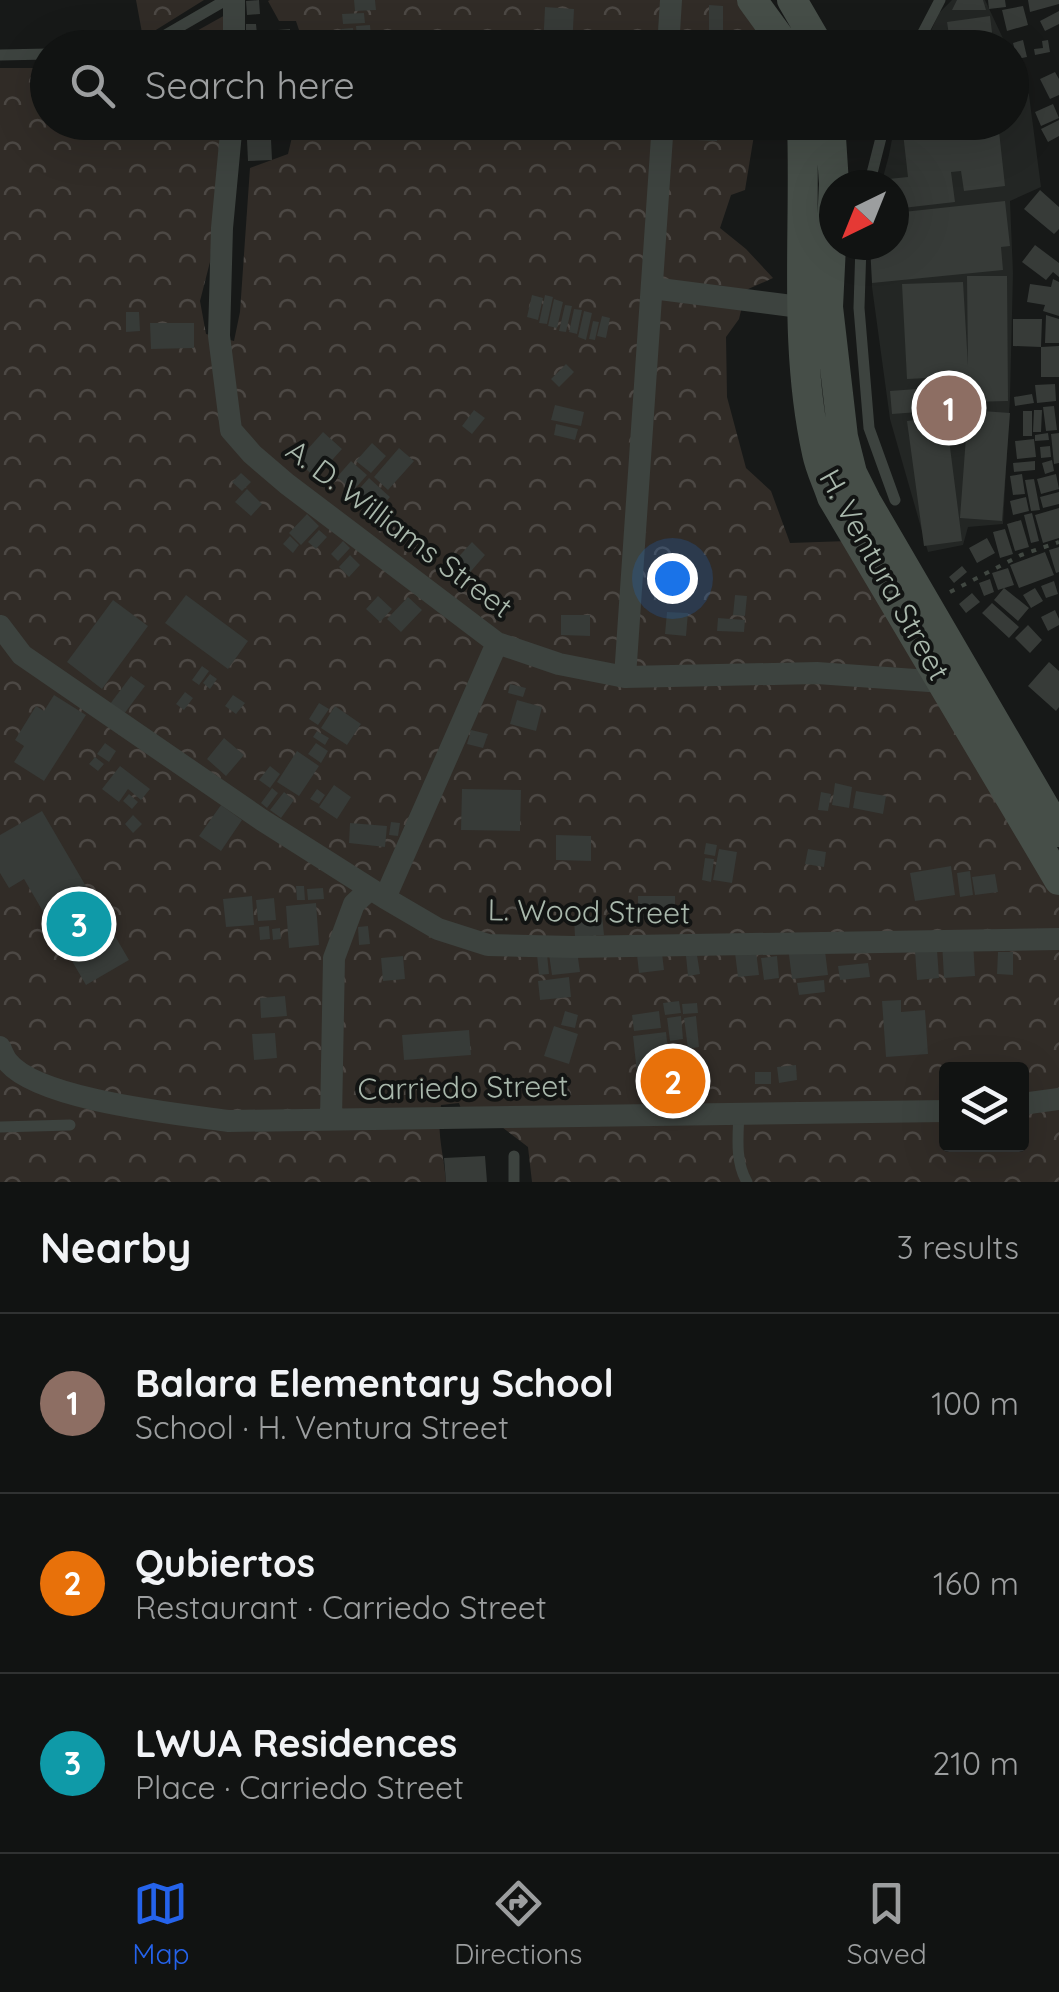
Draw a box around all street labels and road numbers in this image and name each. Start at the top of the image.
street label: A. D. Williams Street [279,431,520,626]
street label: H. Ventura Street [811,462,959,687]
street label: L. Wood Street [487,890,691,932]
street label: Carriedo Street [357,1066,569,1108]

